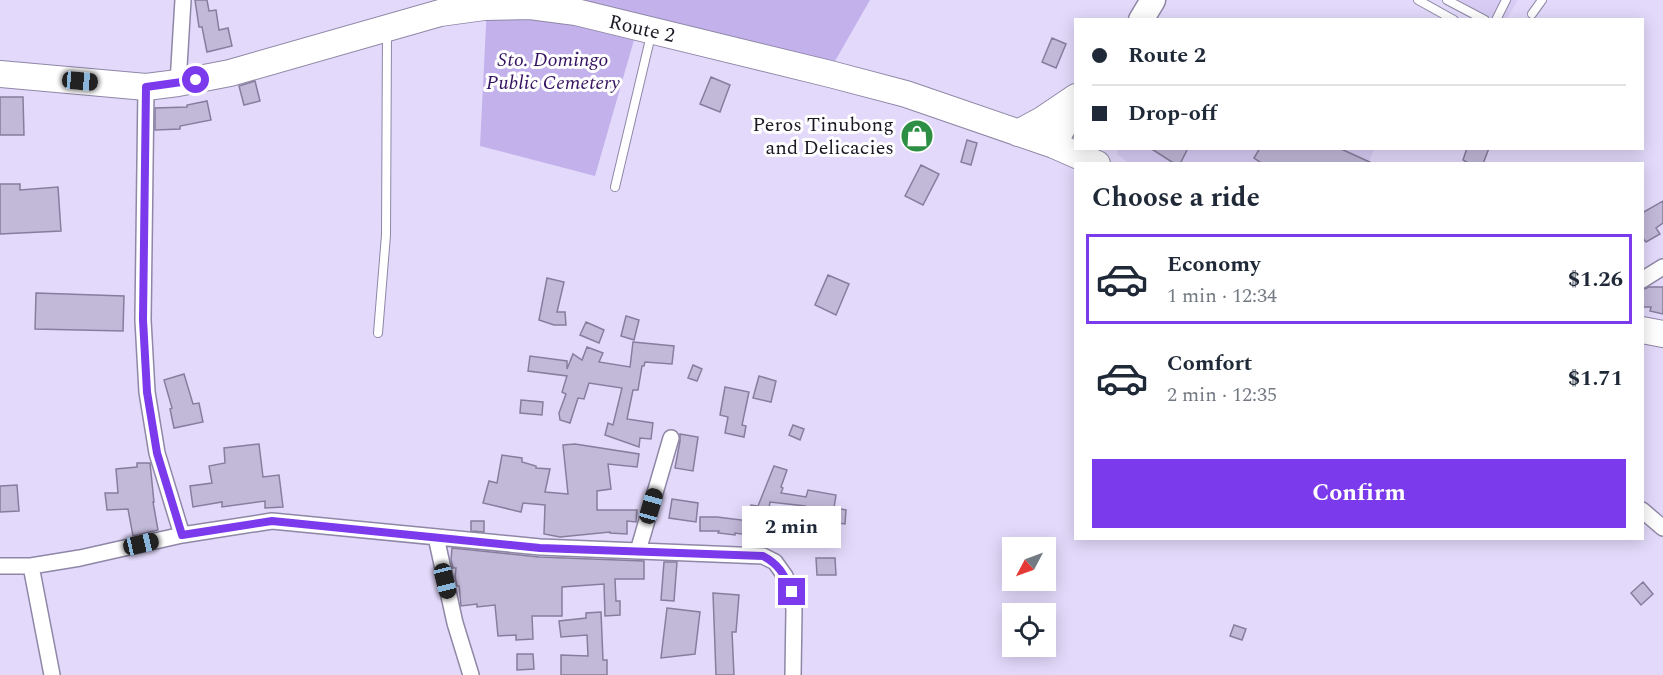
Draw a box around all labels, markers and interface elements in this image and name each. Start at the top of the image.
street label: Route 2 [606,7,678,51]
text: Route 2 [1128,39,1206,72]
park label: Sto. Domingo Public Cemetery [486,45,620,98]
route start [182,66,209,93]
car [61,70,99,92]
text: Drop-off [1128,97,1217,130]
place label: Peros Tinubong and Delicacies [752,110,894,163]
shop icon: Peros Tinubong and Delicacies [899,118,935,154]
text: Choose a ride [1092,177,1260,219]
text: Economy [1167,248,1260,281]
icon: car [1095,252,1149,306]
text: $1.26 [1568,263,1623,296]
text: 1 min · 12:34 [1167,281,1277,311]
text: Comfort [1167,347,1252,380]
icon: car [1095,351,1149,405]
text: $1.71 [1568,362,1623,395]
text: 2 min · 12:35 [1167,380,1277,410]
button: Confirm [1092,459,1626,528]
car [637,486,665,526]
callout: 2 min [742,505,842,547]
text: 2 min [765,512,818,542]
car [121,531,161,557]
north arrow [1002,537,1056,591]
map controls [1002,537,1056,657]
car [432,561,458,601]
route end [778,578,805,605]
button: locate [1002,603,1056,657]

